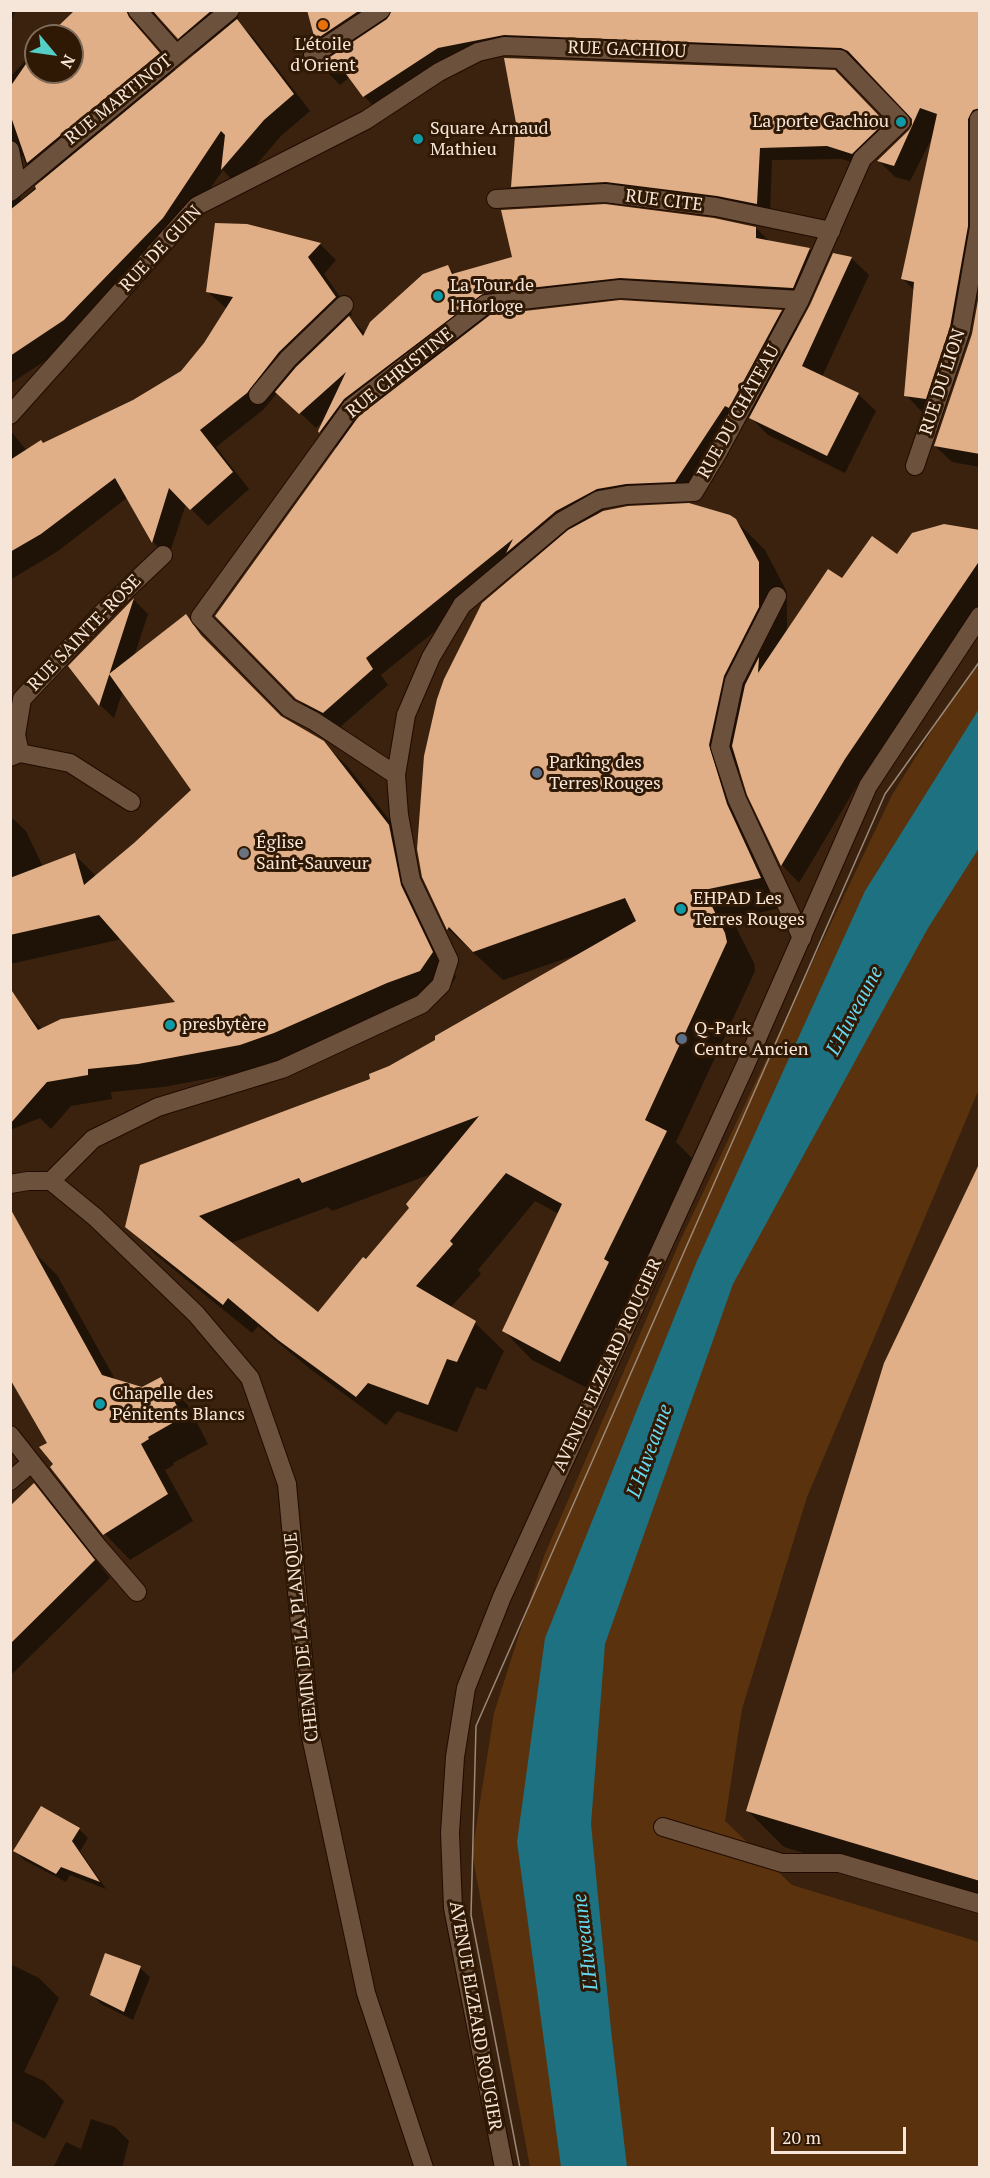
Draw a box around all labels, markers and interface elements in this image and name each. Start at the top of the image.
marker: L'étoile d'Orient [316,18,330,32]
north arrow [24,24,84,84]
place label: L'étoile d'Orient [290,34,356,76]
street label: RUE GACHIOU [567,37,687,63]
street label: RUE MARTINOT [61,50,177,150]
place label: La porte Gachiou [752,111,889,133]
marker: La porte Gachiou [894,115,908,129]
place label: Square Arnaud Mathieu [430,118,549,160]
marker: Square Arnaud Mathieu [411,132,425,146]
street label: RUE CITE [624,186,704,216]
street label: RUE DE GUIN [116,201,206,297]
place label: La Tour de l'Horloge [450,275,534,318]
marker: La Tour de l'Horloge [431,289,445,303]
street label: RUE CHRISTINE [342,323,458,423]
street label: RUE DU LION [916,326,970,438]
street label: RUE DU CHÂTEAU [693,342,785,482]
street label: RUE SAINTE-ROSE [24,570,146,696]
place label: Parking des Terres Rouges [549,752,661,795]
marker: Parking des Terres Rouges [530,766,544,780]
place label: Église Saint-Sauveur [256,832,369,874]
marker: Église Saint-Sauveur [237,846,251,860]
place label: EHPAD Les Terres Rouges [693,888,805,930]
marker: EHPAD Les Terres Rouges [674,902,688,916]
water label: L'Huveaune [822,962,888,1060]
place label: presbytère [182,1014,266,1036]
marker: presbytère [163,1018,177,1032]
place label: Q-Park Centre Ancien [694,1018,808,1060]
marker: Q-Park Centre Ancien [675,1032,689,1046]
street label: AVENUE ELZEARD ROUGIER [549,1255,667,1475]
place label: Chapelle des Pénitents Blancs [112,1383,245,1426]
marker: Chapelle des Pénitents Blancs [93,1397,107,1411]
water label: L'Huveaune [622,1401,678,1501]
street label: CHEMIN DE LA PLANQUE [280,1531,324,1743]
water label: L'Huveaune [568,1892,604,1992]
street label: AVENUE ELZEARD ROUGIER [444,1899,506,2133]
scale bar [774,2115,909,2153]
text: 20 m [782,2125,821,2149]

